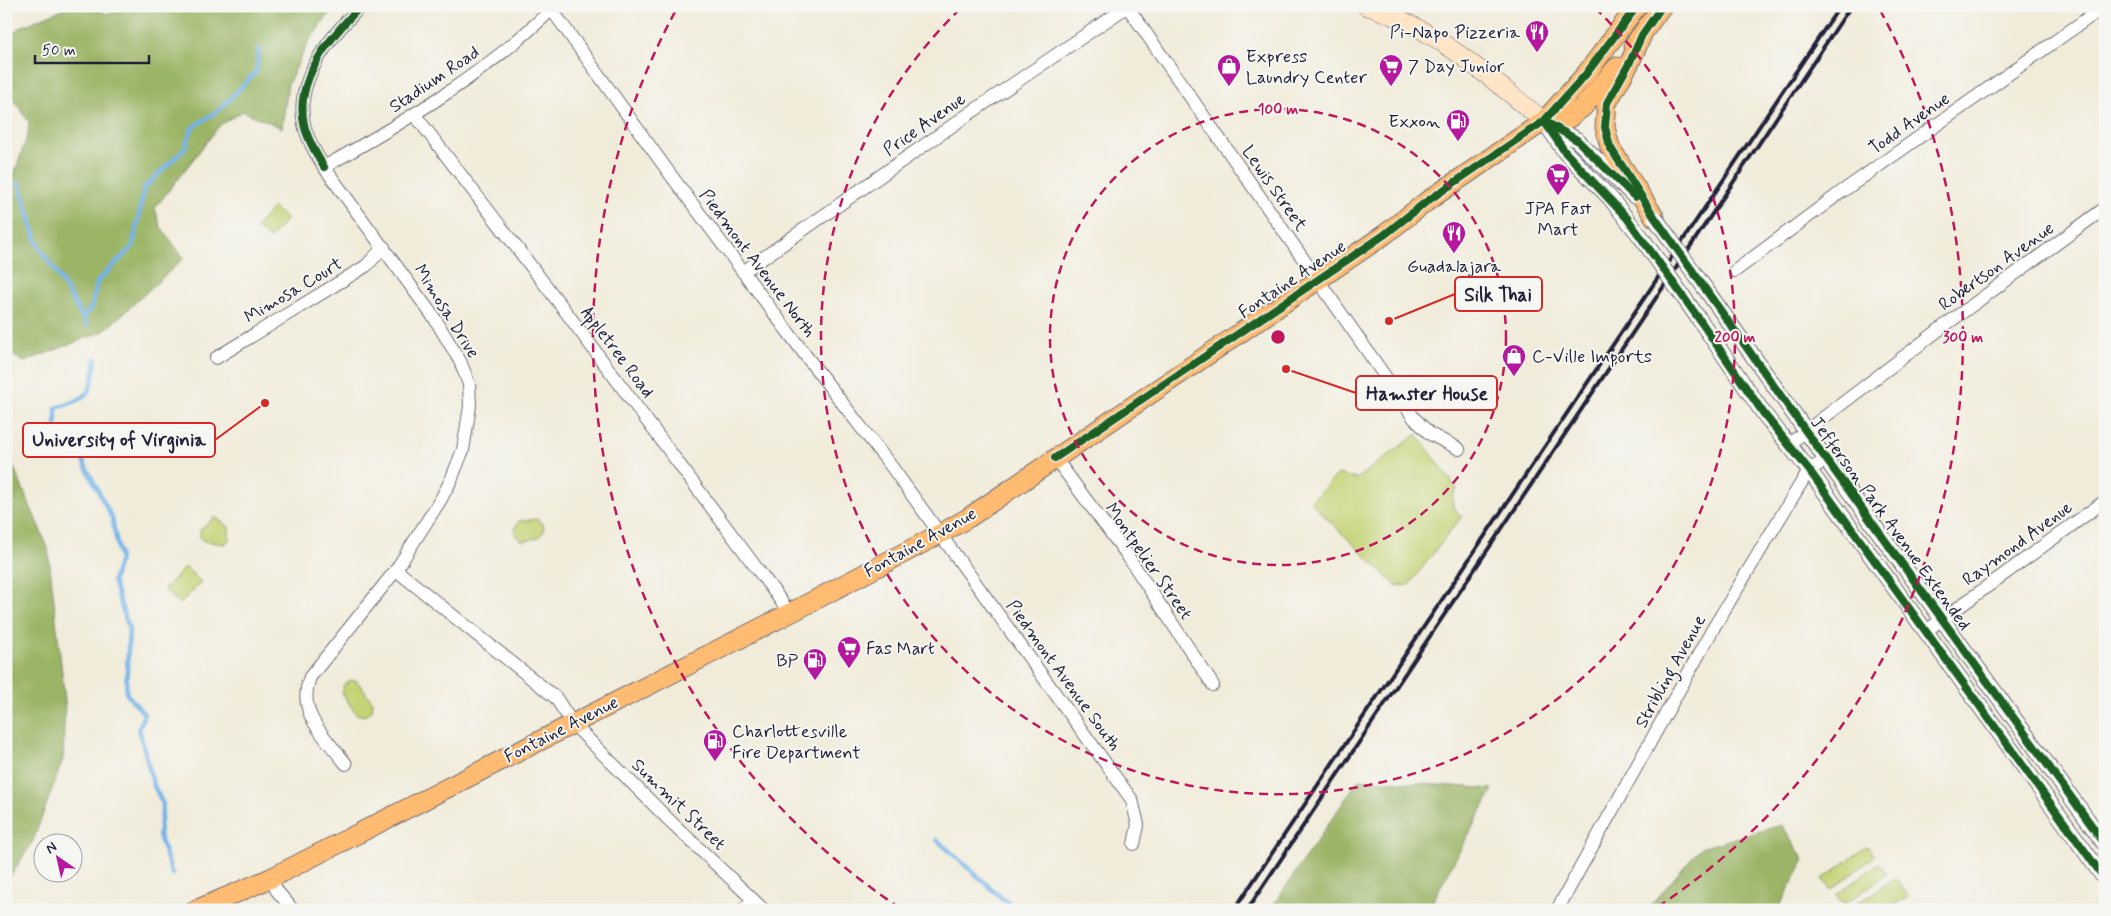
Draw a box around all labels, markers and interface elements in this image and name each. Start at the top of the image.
restaurant icon: Pi-Napo Pizzeria [1524,19,1550,53]
place label: Pi-Napo Pizzeria [1390,21,1520,45]
scale bar [35,32,149,64]
text: 50 m [42,41,76,61]
street label: Stadium Road [385,41,484,119]
place label: Express Laundry Center [1246,45,1367,90]
shop icon: Express Laundry Center [1216,53,1242,87]
supermarket icon: 7 Day Junior [1378,53,1404,87]
place label: 7 Day Junior [1408,55,1505,79]
street label: Todd Avenue [1864,87,1955,161]
street label: Price Avenue [878,88,971,162]
text: 100 m [1258,100,1298,120]
fuel station icon: Exxon [1445,108,1471,142]
place label: Exxon [1389,110,1440,134]
street label: Lewis Street [1236,141,1313,236]
supermarket icon: JPA Fast Mart [1545,162,1571,196]
street label: Piedmont Avenue North [693,184,821,343]
place label: JPA Fast Mart [1525,197,1592,242]
street label: Robertson Avenue [1934,217,2059,317]
restaurant icon: Guadalajara [1441,220,1467,254]
street label: Fontaine Avenue [1234,235,1351,325]
street label: Mimosa Court [240,252,347,330]
place label: Guadalajara [1407,255,1501,279]
street label: Mimosa Drive [408,260,485,363]
callout: Silk Thai [1455,277,1542,311]
text: Silk Thai [1464,283,1532,308]
street label: Appletree Road [574,302,659,404]
centre of rings [1269,328,1287,346]
text: 200 m [1715,328,1756,348]
text: 300 m [1943,328,1983,348]
shop icon: C-Ville Imports [1501,343,1527,377]
place label: C-Ville Imports [1532,345,1652,369]
callout: Hamster House [1356,376,1497,410]
text: Hamster House [1366,382,1489,407]
street label: Jefferson Park Avenue Extended [1804,412,1976,635]
callout: University of Virginia [23,423,215,457]
text: University of Virginia [32,428,206,454]
street label: Raymond Avenue [1958,496,2077,592]
street label: Montpelier Street [1099,498,1198,625]
street label: Fontaine Avenue [860,502,981,584]
street label: Piedmont Avenue South [1000,595,1126,756]
street label: Stribling Avenue [1630,610,1714,733]
supermarket icon: Fas Mart [836,635,862,669]
place label: Fas Mart [866,637,935,661]
fuel station icon: BP [802,647,828,681]
place label: BP [776,649,799,673]
street label: Fontaine Avenue [500,691,623,769]
place label: Charlottesville Fire Department [732,720,861,765]
fuel station icon: Charlottesville Fire Department [702,728,728,762]
street label: Summit Street [626,753,731,856]
north arrow [32,834,82,884]
text: N [42,838,60,858]

